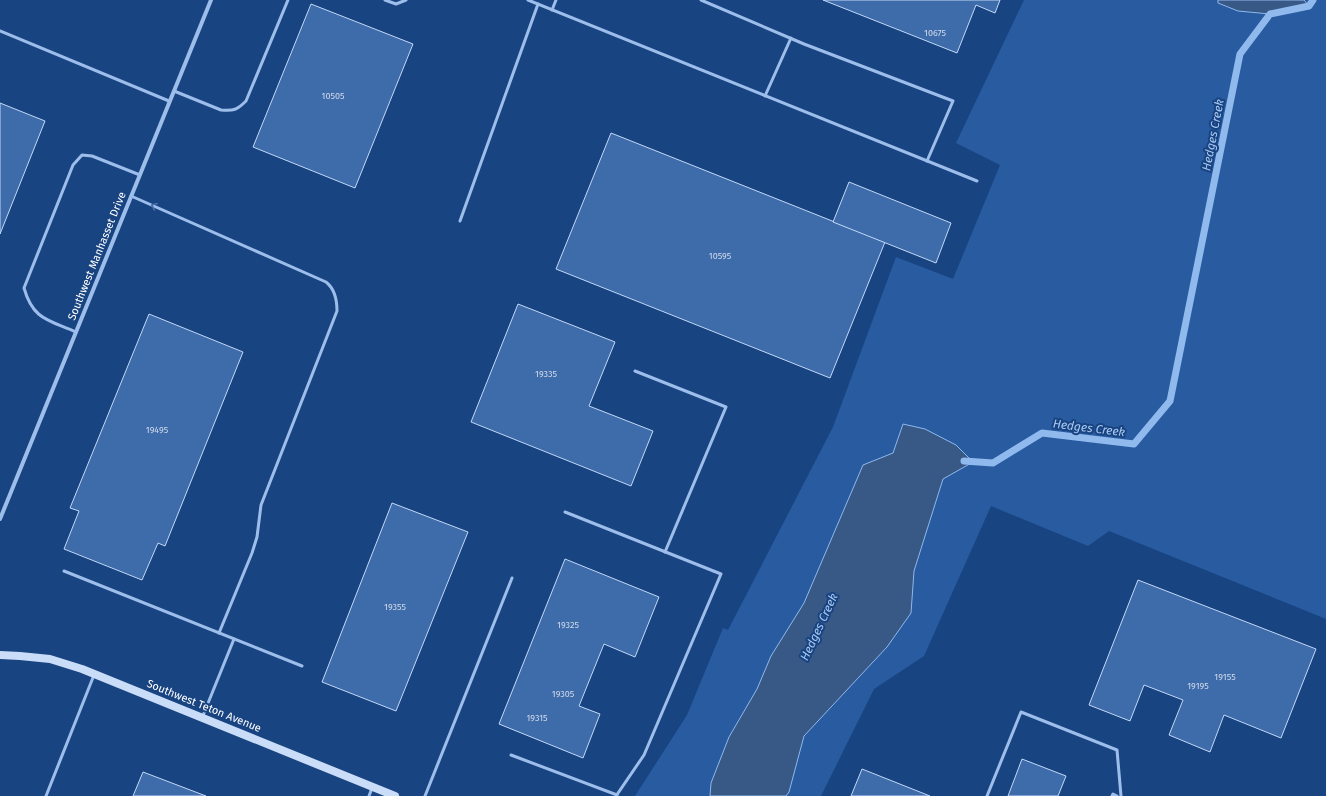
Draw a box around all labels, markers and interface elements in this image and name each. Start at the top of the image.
house number: 10675 [924,28,946,38]
house number: 10505 [322,91,345,101]
water label: Hedges Creek [1199,98,1227,172]
street label: Southwest Manhasset Drive [65,190,129,322]
one-way arrow [151,203,159,211]
house number: 10595 [709,251,732,261]
house number: 19335 [535,369,557,379]
water label: Hedges Creek [1052,417,1126,439]
house number: 19495 [146,425,169,435]
water label: Hedges Creek [797,591,841,663]
house number: 19355 [384,602,406,612]
house number: 19325 [557,620,579,630]
house number: 19155 [1214,672,1236,682]
street label: Southwest Teton Avenue [145,677,263,735]
house number: 19195 [1187,681,1209,691]
house number: 19305 [552,689,575,699]
house number: 19315 [526,713,548,723]

